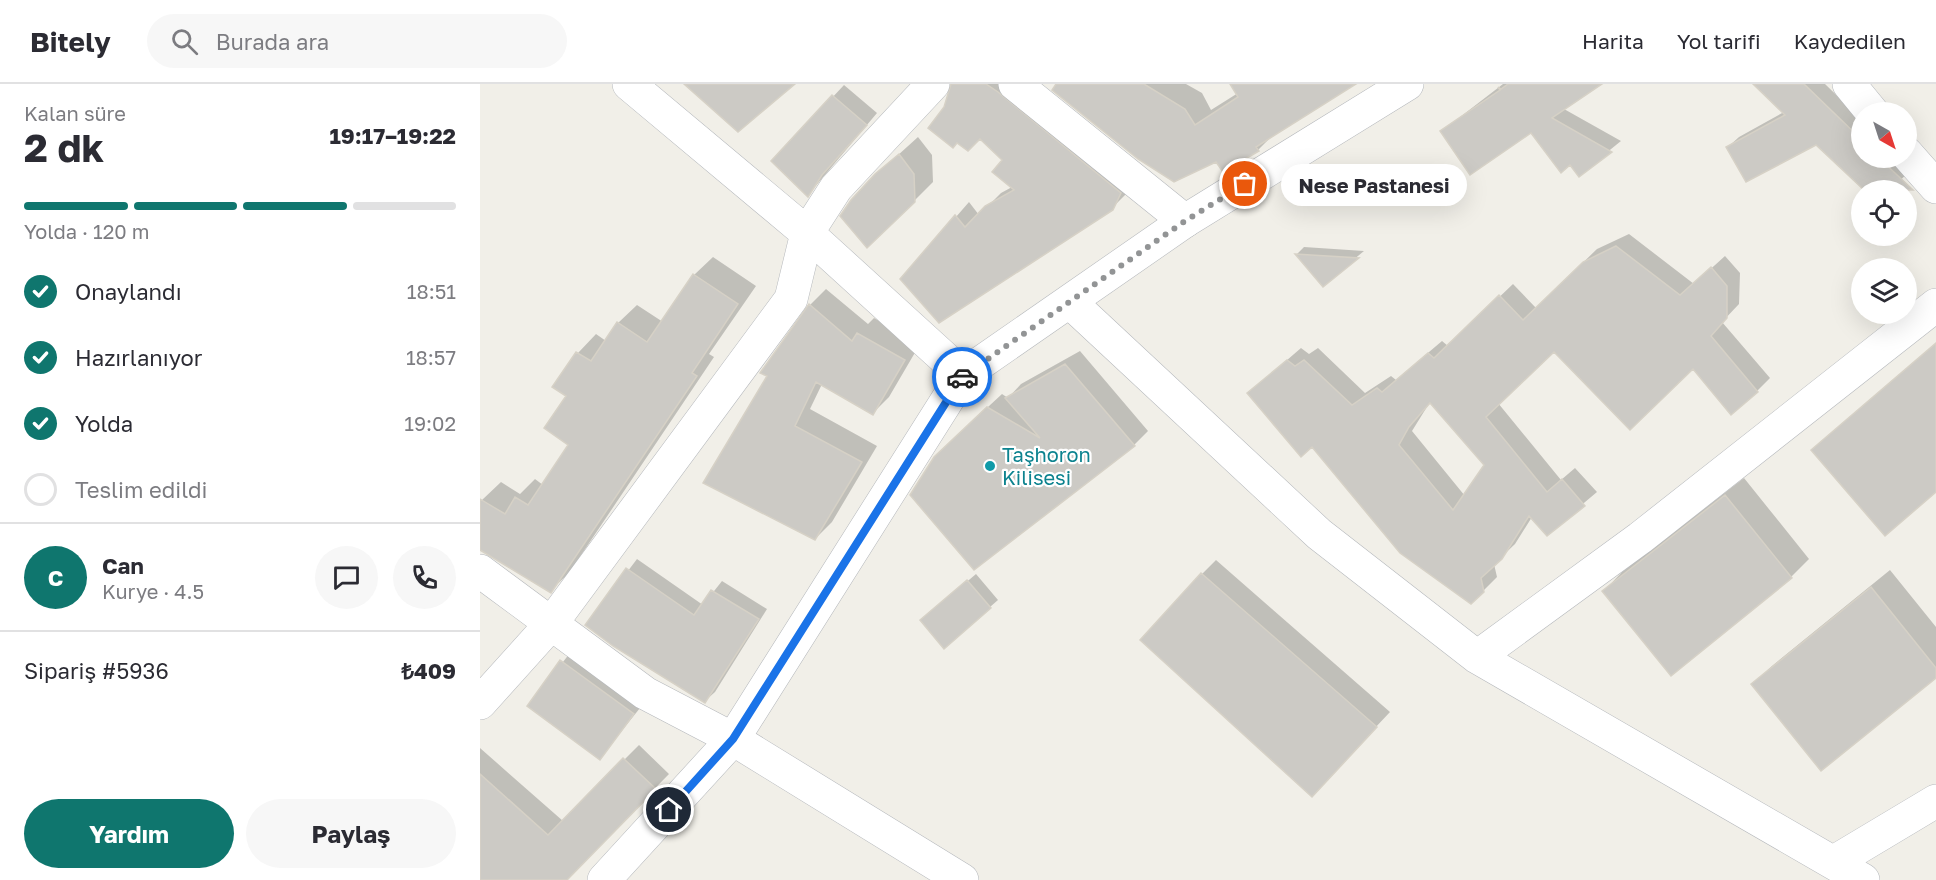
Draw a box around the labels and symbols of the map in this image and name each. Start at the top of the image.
north arrow [1851,102,1917,168]
pin [1219,158,1270,209]
callout: Nese Pastanesi [1281,163,1467,205]
courier [932,347,992,407]
place label: Taşhoron Kilisesi [1002,442,1091,489]
marker: Taşhoron Kilisesi [983,459,997,473]
pin [643,784,694,835]

